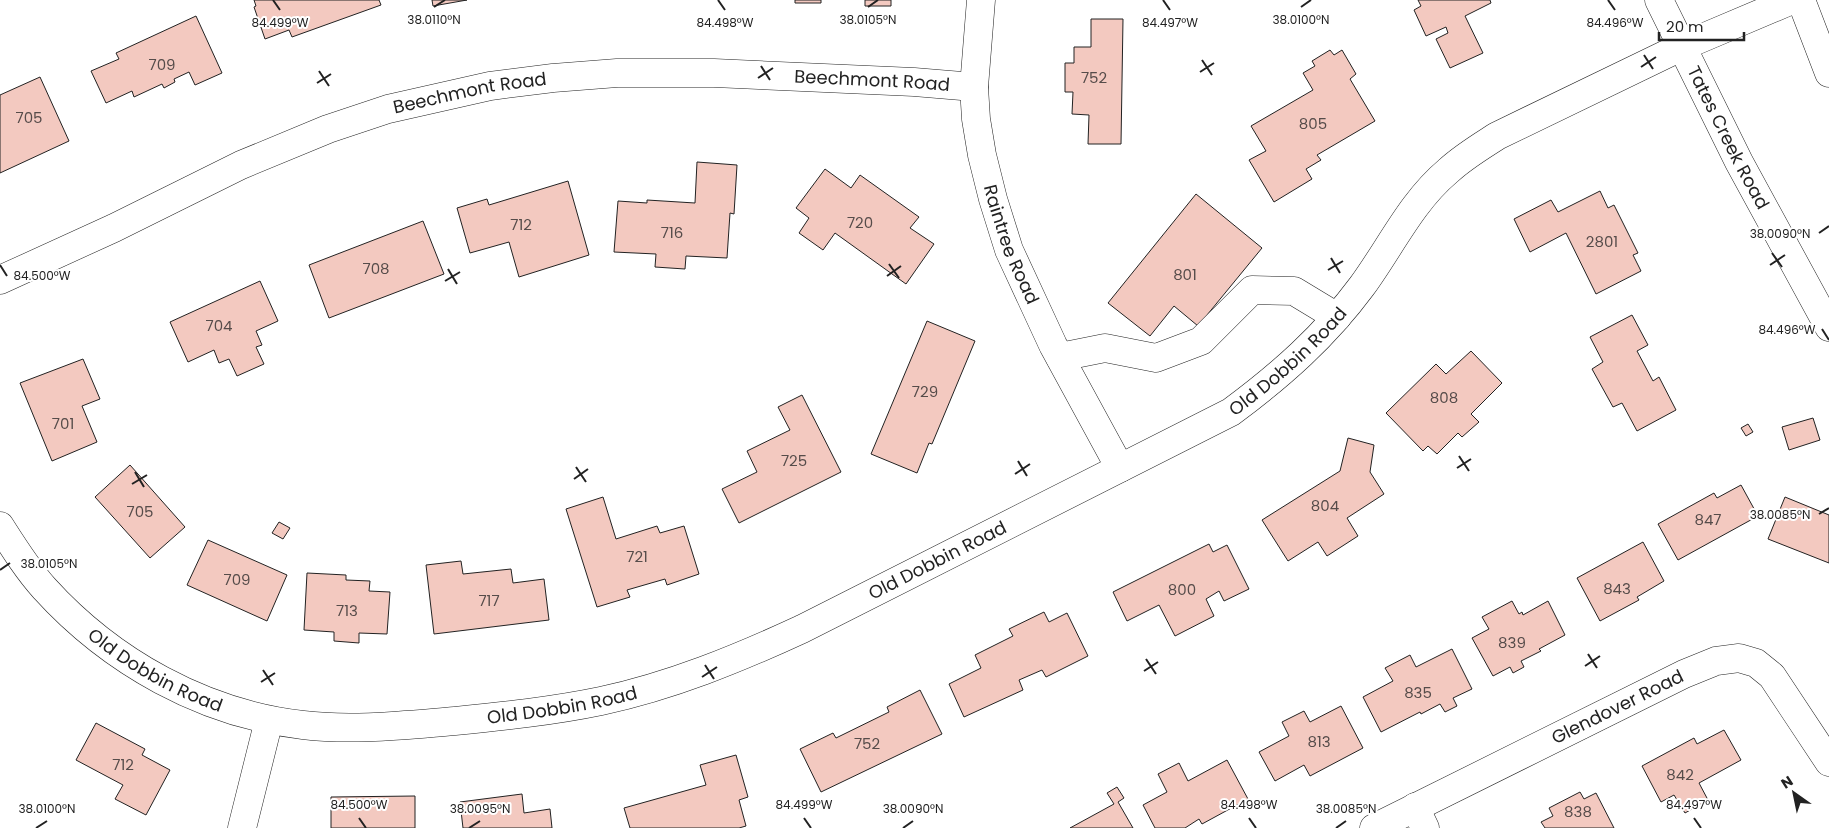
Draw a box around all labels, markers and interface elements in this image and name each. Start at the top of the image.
scale bar [1659,10,1744,42]
text: 38.0110°N [407,11,461,28]
text: 38.0105°N [840,11,896,28]
text: 38.0100°N [1273,11,1329,28]
text: 84.499°W [252,14,309,31]
text: 84.498°W [697,14,754,31]
text: 84.497°W [1142,14,1198,31]
text: 84.496°W [1586,14,1644,31]
text: 20 m [1666,16,1704,37]
house number: 709 [148,54,176,75]
street label: Tates Creek Road [1682,62,1775,214]
street label: Beechmont Road [794,64,951,97]
street label: Beechmont Road [391,66,548,119]
house number: 752 [1081,67,1107,88]
house number: 705 [15,107,43,128]
house number: 805 [1299,113,1327,134]
street label: Raintree Road [978,182,1045,308]
house number: 720 [847,212,873,233]
house number: 712 [510,214,532,235]
house number: 716 [661,222,683,243]
text: 38.0090°N [1750,225,1810,242]
house number: 2801 [1586,231,1618,252]
house number: 708 [362,258,390,279]
house number: 801 [1173,264,1197,285]
text: 84.500°W [14,267,71,284]
street label: Old Dobbin Road [1223,301,1352,421]
house number: 704 [205,315,233,336]
text: 84.496°W [1758,321,1816,338]
house number: 729 [912,381,938,402]
house number: 808 [1430,387,1458,408]
house number: 701 [52,413,74,434]
house number: 725 [781,450,807,471]
house number: 804 [1311,495,1339,516]
house number: 705 [126,501,154,522]
text: 38.0085°N [1750,506,1810,523]
house number: 847 [1694,509,1722,530]
street label: Old Dobbin Road [864,515,1011,605]
house number: 721 [626,546,648,567]
text: 38.0105°N [21,555,77,572]
house number: 709 [223,569,251,590]
house number: 843 [1603,578,1631,599]
house number: 800 [1168,579,1196,600]
house number: 717 [478,590,500,611]
house number: 713 [336,600,358,621]
street label: Old Dobbin Road [83,622,226,718]
house number: 839 [1498,632,1526,653]
street label: Glendover Road [1547,663,1688,750]
street label: Old Dobbin Road [486,680,640,730]
house number: 835 [1404,682,1432,703]
house number: 813 [1307,731,1331,752]
house number: 752 [854,733,880,754]
house number: 712 [112,754,134,775]
house number: 842 [1666,764,1694,785]
north arrow [1769,768,1819,818]
text: N [1777,771,1797,793]
text: 84.500°W [331,796,388,813]
text: 84.499°W [776,796,833,813]
text: 84.498°W [1221,796,1278,813]
text: 84.497°W [1666,796,1722,813]
text: 38.0100°N [19,800,75,817]
text: 38.0095°N [450,800,510,817]
text: 38.0090°N [883,800,943,817]
text: 38.0085°N [1316,800,1376,817]
house number: 838 [1564,801,1592,822]

